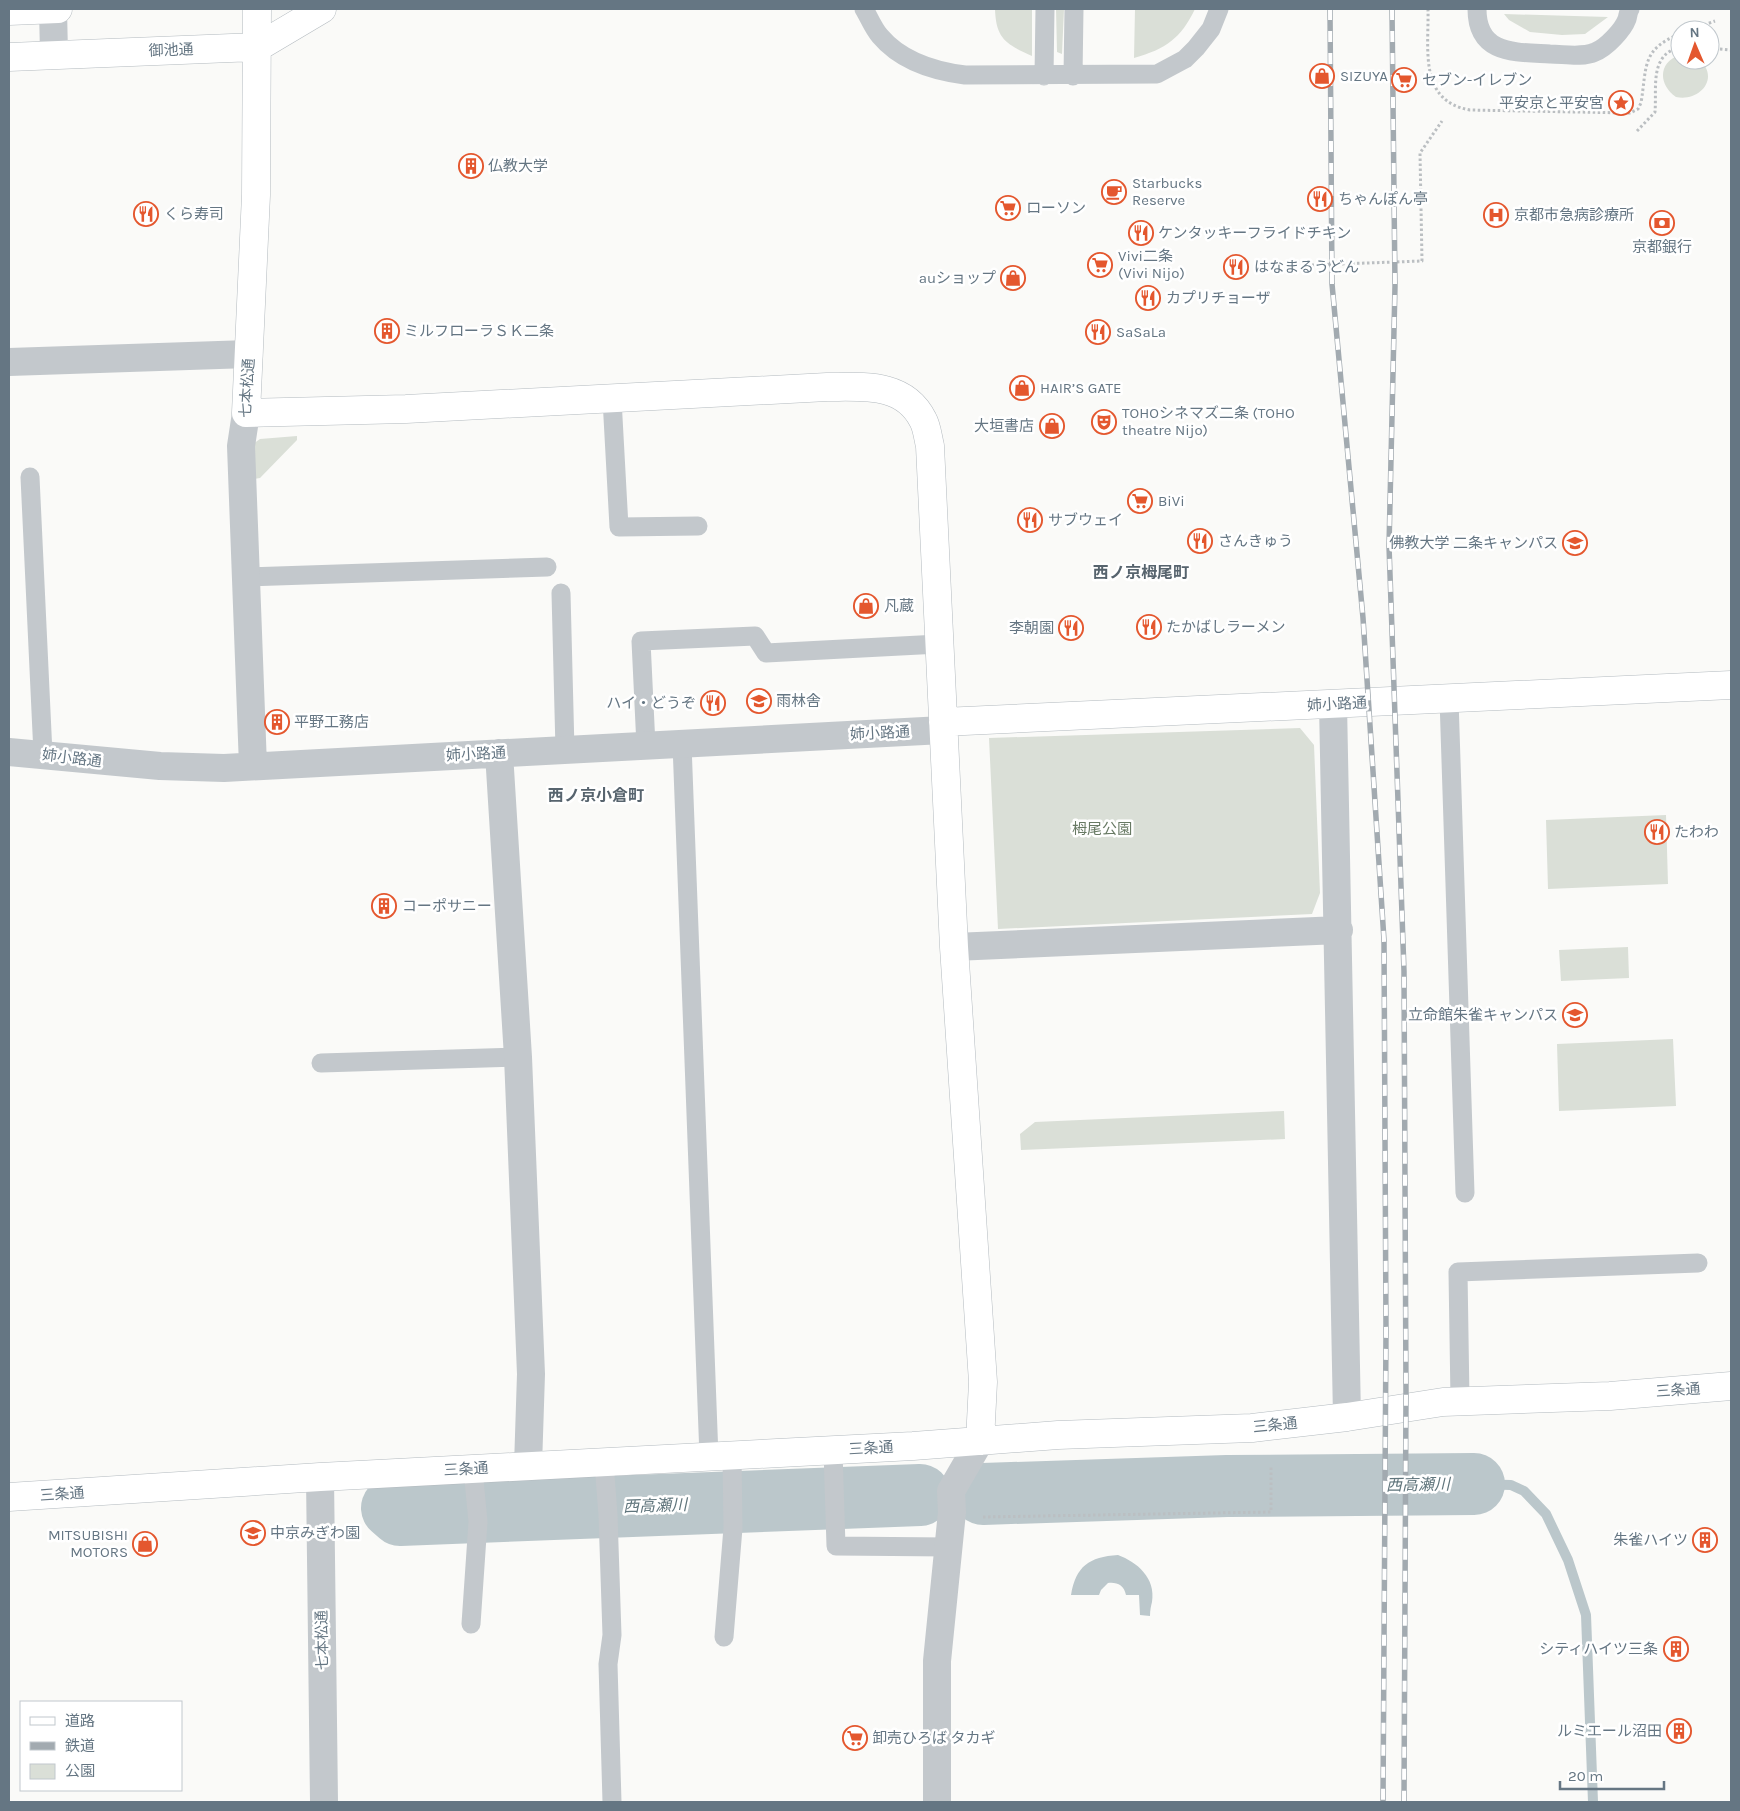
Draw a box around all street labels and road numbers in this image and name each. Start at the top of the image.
street label: 御池通 [148,40,194,60]
street label: 七本松通 [236,357,258,419]
street label: 姉小路通 [1307,693,1367,715]
street label: 姉小路通 [850,722,910,744]
street label: 姉小路通 [446,743,506,765]
street label: 姉小路通 [41,745,103,771]
street label: 三条通 [1655,1379,1701,1401]
street label: 三条通 [1252,1414,1298,1436]
street label: 三条通 [848,1438,894,1458]
street label: 三条通 [443,1459,489,1479]
street label: 三条通 [39,1483,85,1505]
street label: 七本松通 [312,1610,332,1670]

